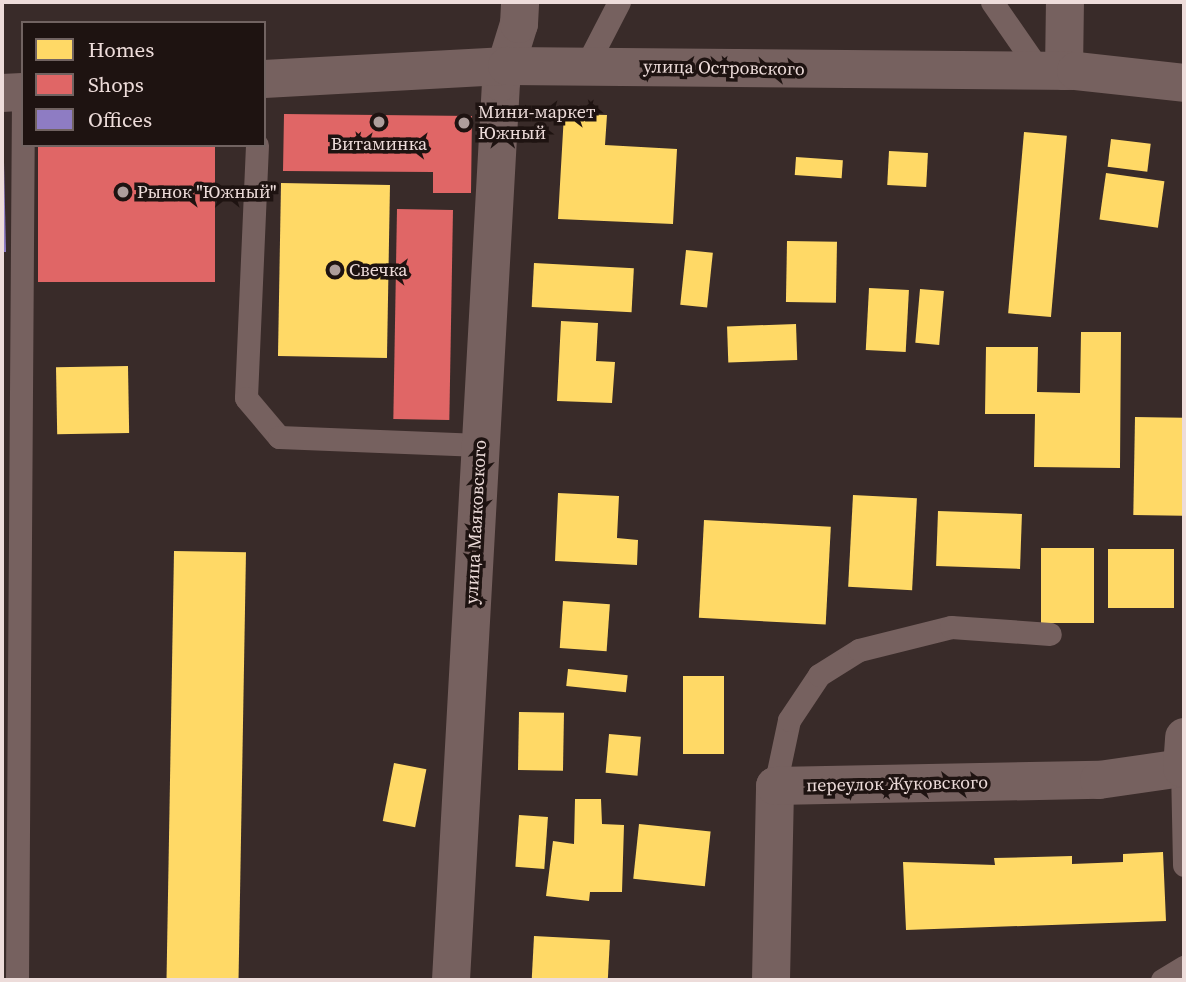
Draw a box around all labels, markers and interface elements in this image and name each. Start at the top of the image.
legend [21,21,266,147]
text: Homes [88,35,154,64]
street label: улица Островского [643,56,805,80]
text: Shops [88,70,144,99]
place label: Мини-маркет Южный [478,102,595,144]
text: Offices [88,105,152,134]
marker: Витаминка [371,114,387,130]
marker: Мини-маркет Южный [456,115,472,131]
place label: Витаминка [331,133,427,155]
place label: Рынок "Южный" [137,181,276,203]
marker: Рынок "Южный" [115,184,131,200]
place label: Свечка [349,259,407,281]
marker: Свечка [327,262,343,278]
street label: улица Маяковского [461,439,491,605]
street label: переулок Жуковского [806,772,988,796]

